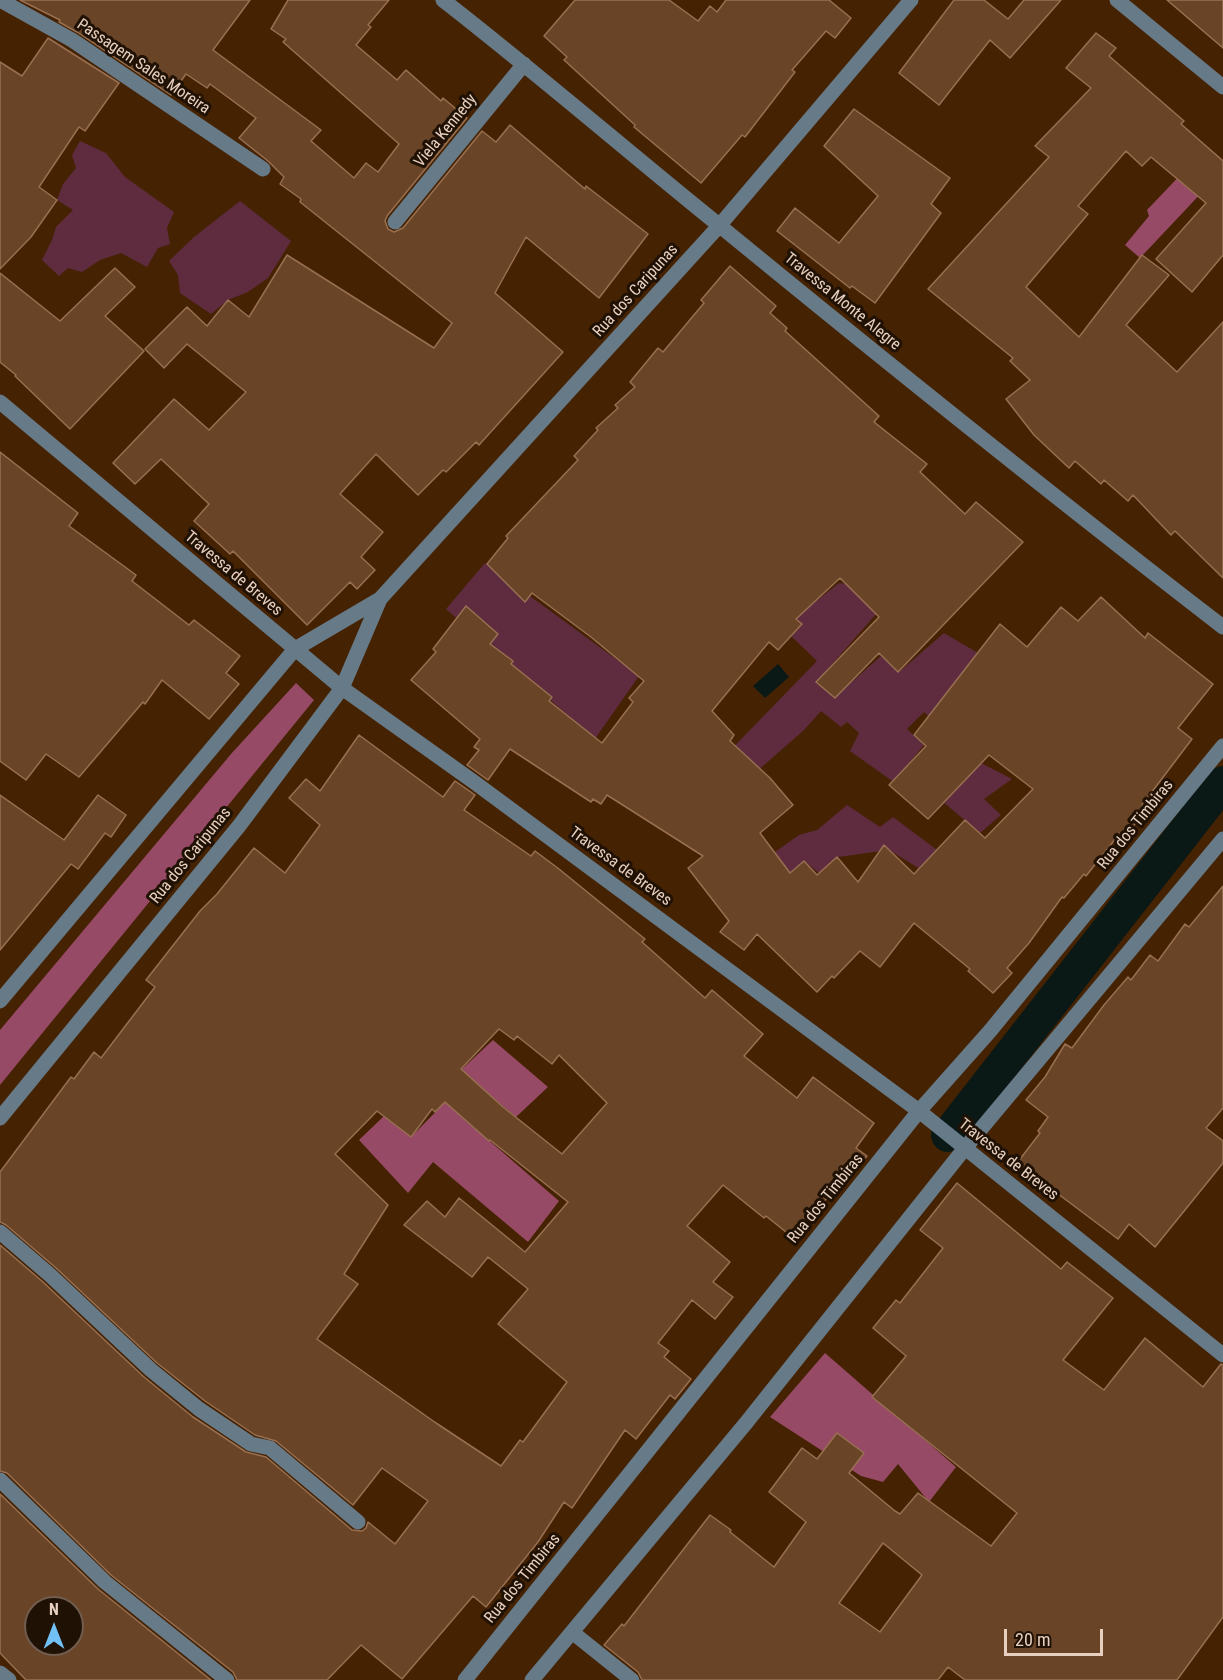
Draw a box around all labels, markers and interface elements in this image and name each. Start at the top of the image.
street label: Passagem Sales Moreira [73,15,213,119]
street label: Viela Kennedy [411,90,481,172]
street label: Rua dos Caripunas [589,241,683,341]
street label: Travessa Monte Alegre [780,249,904,355]
street label: Travessa de Breves [180,528,286,620]
street label: Rua dos Timbiras [1094,776,1178,874]
street label: Rua dos Caripunas [146,804,236,908]
street label: Travessa de Breves [565,824,675,910]
street label: Travessa de Breves [954,1115,1062,1205]
street label: Rua dos Timbiras [784,1150,868,1248]
street label: Rua dos Timbiras [481,1530,565,1628]
north arrow [24,1596,84,1656]
text: N [49,1600,59,1619]
scale bar [1007,1617,1106,1655]
text: 20 m [1015,1629,1050,1650]

